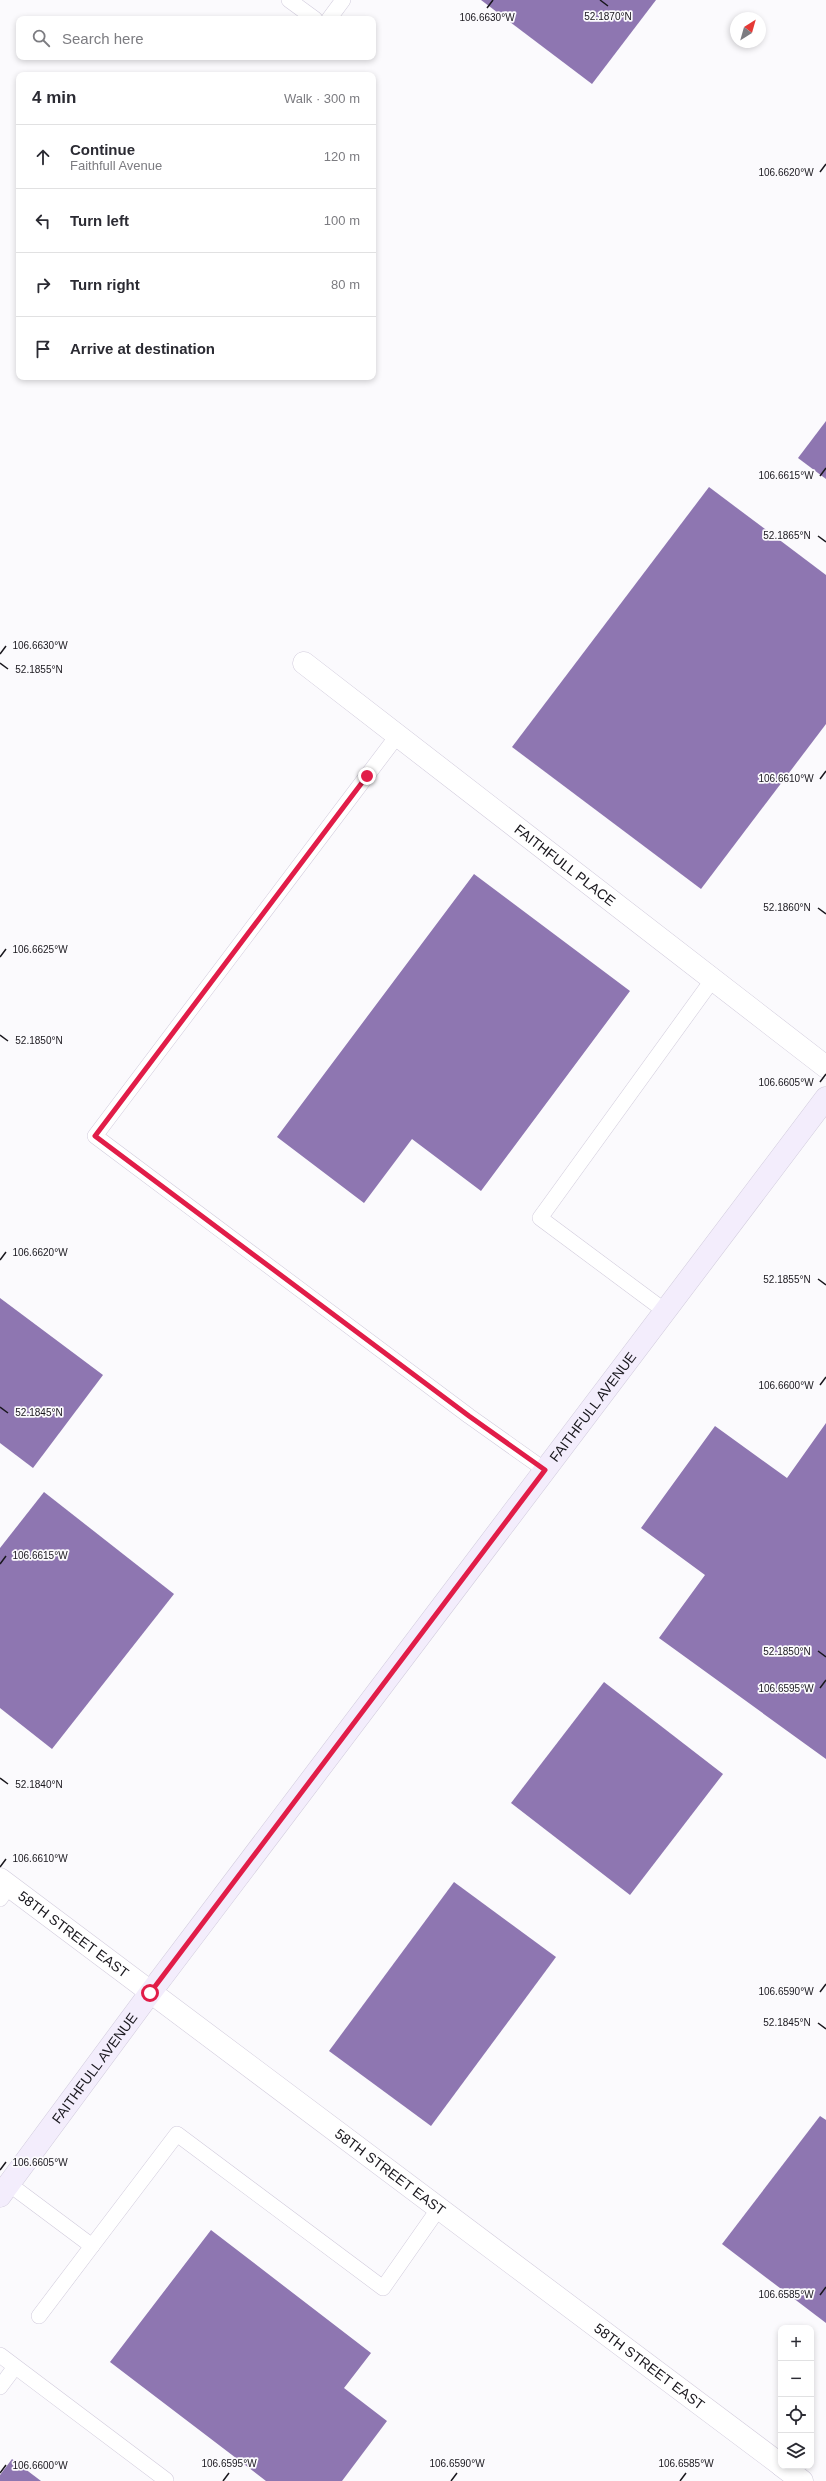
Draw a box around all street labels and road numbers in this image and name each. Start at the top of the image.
street label: FAITHFULL PLACE [511,821,619,909]
street label: FAITHFULL AVENUE [546,1349,639,1465]
street label: 58TH STREET EAST [15,1888,132,1981]
street label: FAITHFULL AVENUE [48,2010,140,2126]
street label: 58TH STREET EAST [332,2125,449,2219]
street label: 58TH STREET EAST [591,2320,708,2413]

